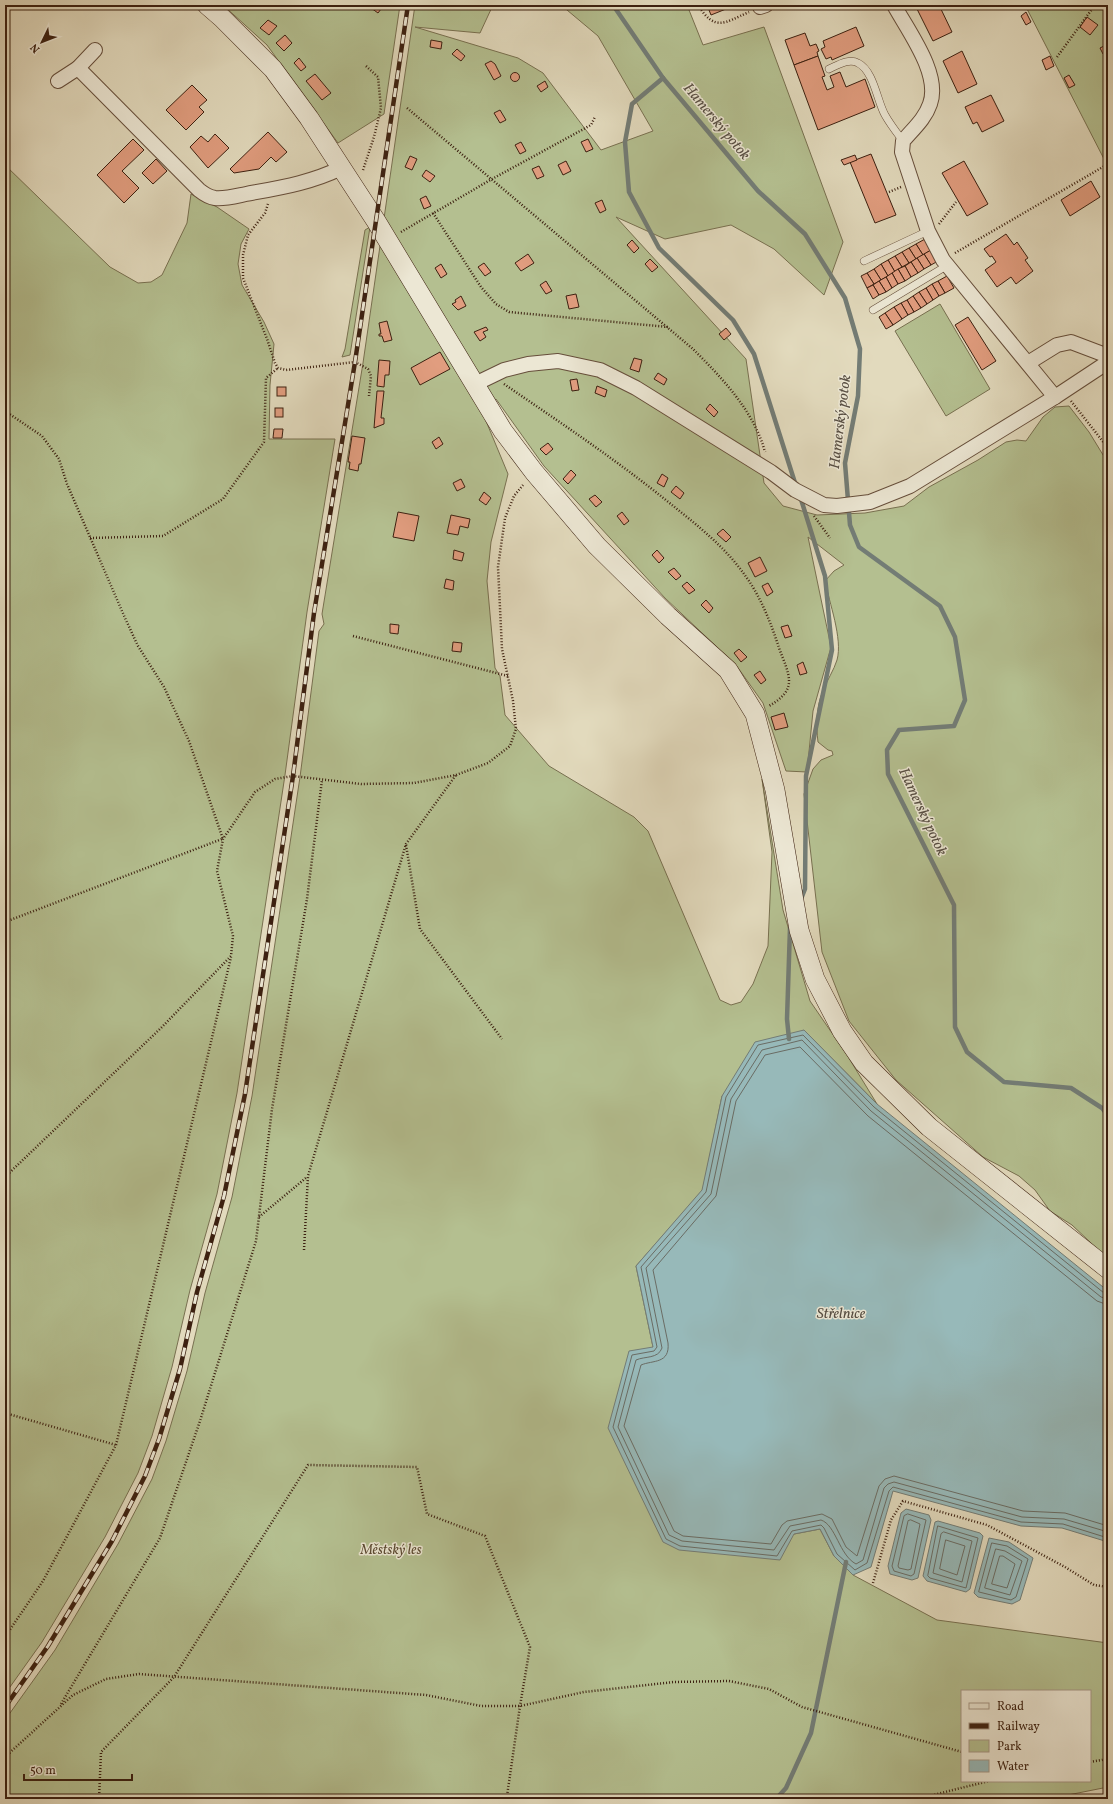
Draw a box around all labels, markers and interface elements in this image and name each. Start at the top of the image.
north arrow [22,22,62,62]
text: N [28,40,44,56]
water label: Hamerský potok [677,79,755,165]
water label: Hamerský potok [825,374,857,470]
water label: Hamerský potok [892,765,952,859]
water label: Střelnice [817,1304,866,1325]
park label: Městský les [359,1541,422,1560]
legend [961,1690,1091,1782]
text: Road [997,1699,1024,1715]
text: Railway [997,1719,1040,1735]
text: Park [997,1739,1022,1755]
scale bar [24,1756,132,1782]
text: Water [997,1759,1029,1775]
text: 50 m [30,1763,56,1779]

